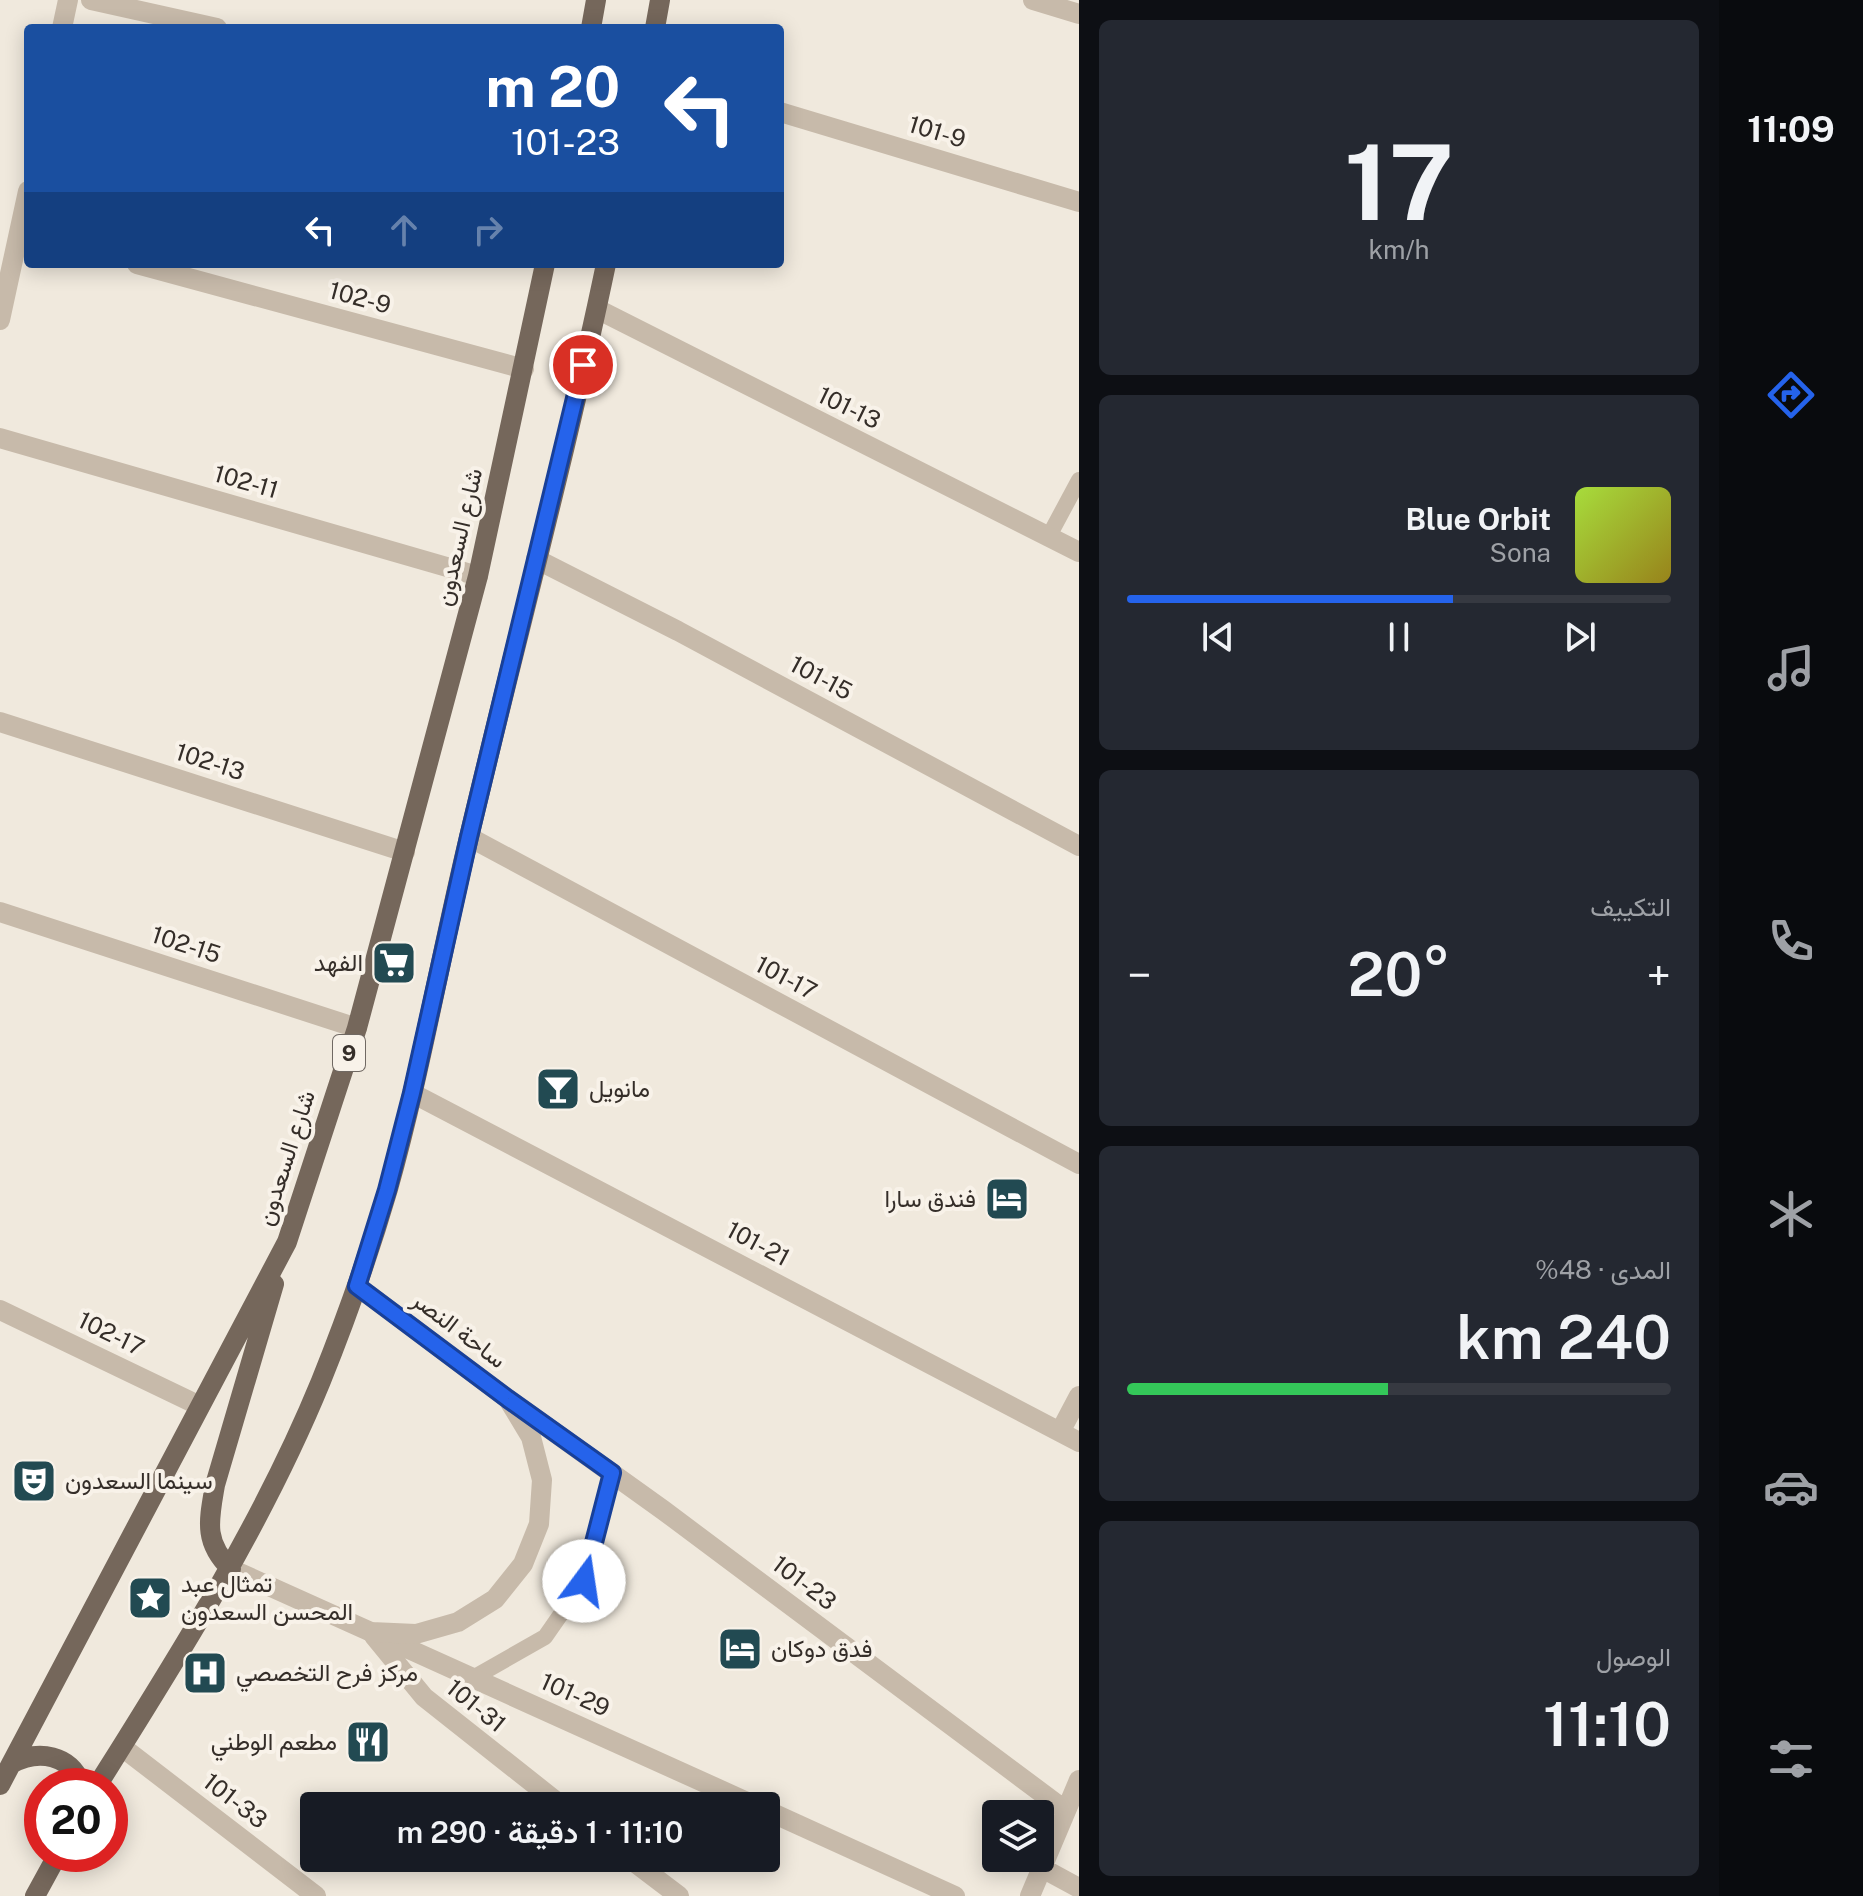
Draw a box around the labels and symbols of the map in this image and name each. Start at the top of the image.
street label: 101-9 [905,109,969,153]
street label: 102-9 [326,275,394,319]
pin [549,331,617,399]
street label: 101-13 [813,380,885,434]
street label: 102-11 [211,459,282,504]
street label: شارع السعدون [429,465,490,609]
street label: 101-15 [785,649,857,705]
street label: 102-13 [172,737,248,785]
street label: 102-15 [148,920,224,968]
supermarket icon: الفهد [370,939,418,987]
place label: الفهد [314,948,363,978]
street label: 101-17 [751,949,822,1005]
road number: 9 [333,1035,365,1071]
bar icon: مانويل [534,1065,582,1113]
place label: مانويل [589,1074,650,1104]
street label: شارع السعدون [250,1087,323,1230]
hotel icon: فندق سارا [983,1175,1031,1223]
place label: فندق سارا [884,1184,976,1214]
street label: 101-21 [722,1215,795,1271]
street label: ساحة النصر [405,1284,512,1375]
street label: 102-17 [74,1305,149,1361]
theatre icon: سينما السعدون [10,1457,58,1505]
place label: سينما السعدون [65,1466,213,1496]
position arrow [542,1539,626,1623]
street label: 101-23 [767,1549,842,1615]
place label: تمثال عبد المحسن السعدون [181,1569,353,1627]
place icon: تمثال عبد المحسن السعدون [126,1574,174,1622]
hotel icon: فدق دوكان [716,1625,764,1673]
place label: فدق دوكان [771,1634,873,1664]
hospital icon: مركز فرح التخصصي [181,1649,229,1697]
place label: مركز فرح التخصصي [236,1658,418,1692]
street label: 101-29 [537,1667,614,1722]
street label: 101-31 [441,1673,512,1738]
restaurant icon: مطعم الوطني [344,1718,392,1766]
place label: مطعم الوطني [211,1727,337,1761]
street label: 101-33 [198,1767,273,1834]
speed limit sign: 20 [24,1768,128,1872]

